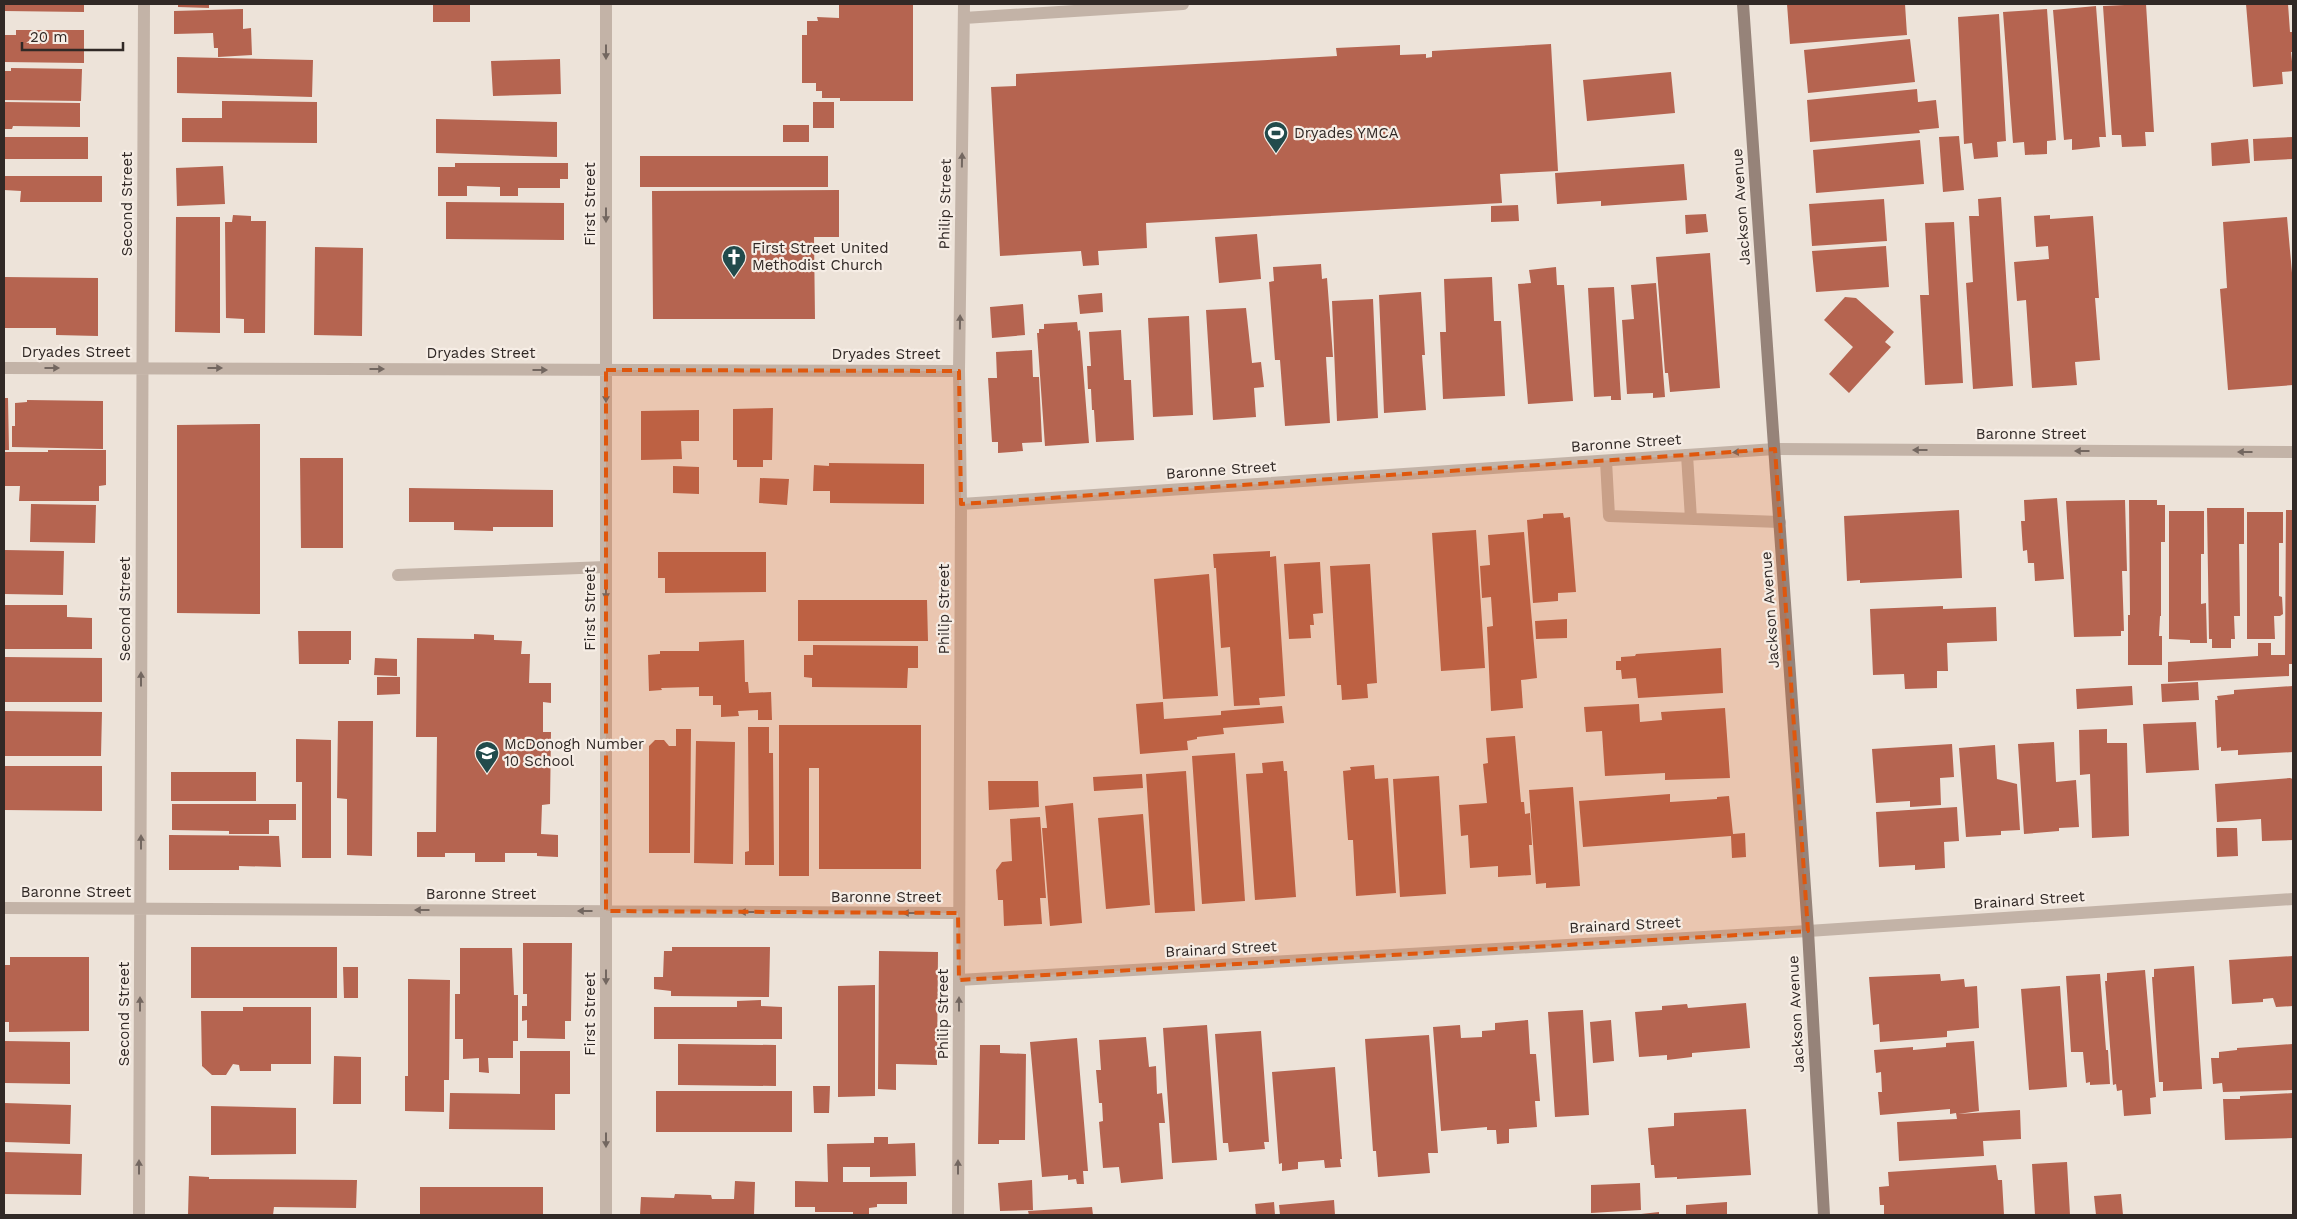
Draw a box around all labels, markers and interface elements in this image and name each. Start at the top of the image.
scale bar [22,20,124,52]
text: 20 m [30,28,68,46]
one-way arrow [602,45,610,61]
sports icon: Dryades YMCA [1263,120,1289,154]
place label: Dryades YMCA [1294,124,1399,142]
street label: Jackson Avenue [1728,148,1754,266]
street label: Second Street [118,151,136,256]
one-way arrow [958,151,966,167]
street label: Philip Street [935,158,955,249]
street label: First Street [581,162,599,246]
one-way arrow [602,207,610,223]
place label: First Street United Methodist Church [752,239,889,274]
church icon: First Street United Methodist Church [721,244,747,278]
one-way arrow [956,314,964,330]
street label: Dryades Street [21,343,131,361]
street label: Dryades Street [426,344,536,362]
street label: Dryades Street [831,345,941,363]
one-way arrow [45,364,61,372]
one-way arrow [207,364,223,372]
one-way arrow [370,365,386,373]
one-way arrow [532,366,548,374]
one-way arrow [602,387,610,403]
street label: Baronne Street [1976,425,2087,443]
street label: Baronne Street [1570,430,1683,456]
one-way arrow [1911,446,1927,454]
one-way arrow [2074,447,2090,455]
one-way arrow [1731,448,1747,456]
one-way arrow [2236,448,2252,456]
street label: Baronne Street [1165,457,1278,483]
street label: Jackson Avenue [1757,551,1783,669]
street label: Second Street [116,556,134,661]
street label: Philip Street [935,563,953,654]
street label: First Street [581,567,599,651]
one-way arrow [602,585,610,601]
one-way arrow [137,671,145,687]
place label: McDonogh Number 10 School [504,735,644,770]
school or university icon: McDonogh Number 10 School [474,740,500,774]
one-way arrow [137,833,145,849]
street label: Baronne Street [21,883,132,901]
street label: Baronne Street [426,885,537,903]
street label: Brainard Street [1973,887,2086,913]
street label: Baronne Street [831,888,942,906]
one-way arrow [414,906,430,914]
one-way arrow [576,907,592,915]
one-way arrow [739,908,755,916]
one-way arrow [901,909,917,917]
street label: Brainard Street [1569,913,1682,937]
street label: Brainard Street [1165,937,1278,961]
street label: Jackson Avenue [1784,955,1808,1073]
street label: Second Street [115,961,133,1066]
street label: Philip Street [934,968,952,1059]
one-way arrow [602,970,610,986]
street label: First Street [581,972,599,1056]
one-way arrow [136,996,144,1012]
one-way arrow [955,996,963,1012]
one-way arrow [602,1132,610,1148]
one-way arrow [135,1158,143,1174]
one-way arrow [954,1158,962,1174]

